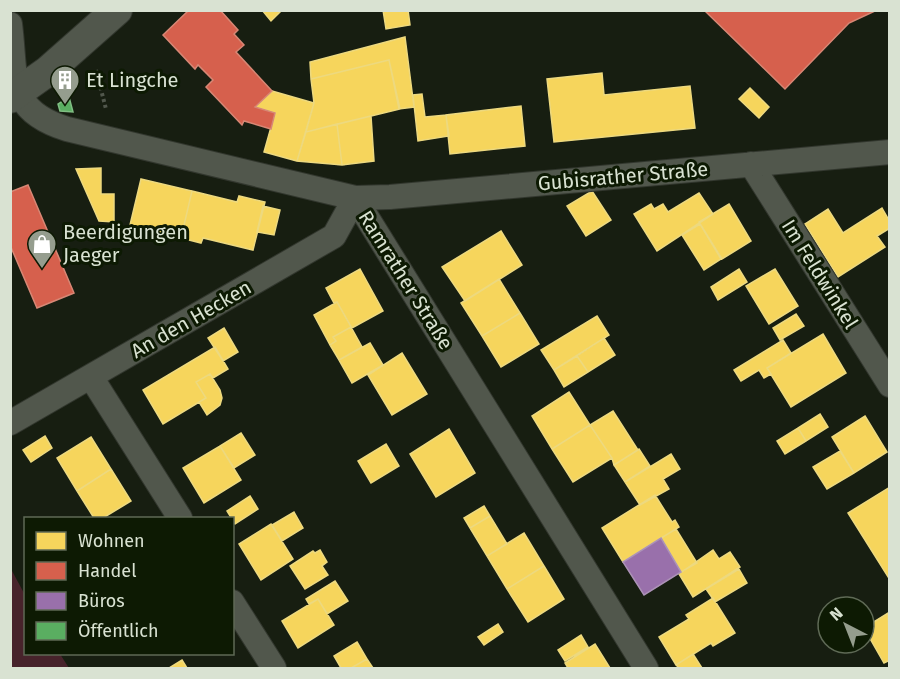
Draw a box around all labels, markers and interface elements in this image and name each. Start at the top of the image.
building icon: Et Lingche [49,64,81,106]
place label: Et Lingche [86,68,179,92]
street label: Gubisrather Straße [537,157,709,195]
street label: Ramrather Straße [354,206,458,354]
street label: Im Feldwinkel [777,215,863,333]
place label: Beerdigungen Jaeger [63,220,188,267]
shop icon: Beerdigungen Jaeger [26,228,58,270]
street label: An den Hecken [126,275,256,363]
legend [24,517,234,655]
text: Wohnen [78,530,145,552]
text: Handel [78,560,136,582]
text: Büros [78,590,125,612]
north arrow [816,595,876,655]
text: N [826,604,847,625]
text: Öffentlich [78,620,159,642]

